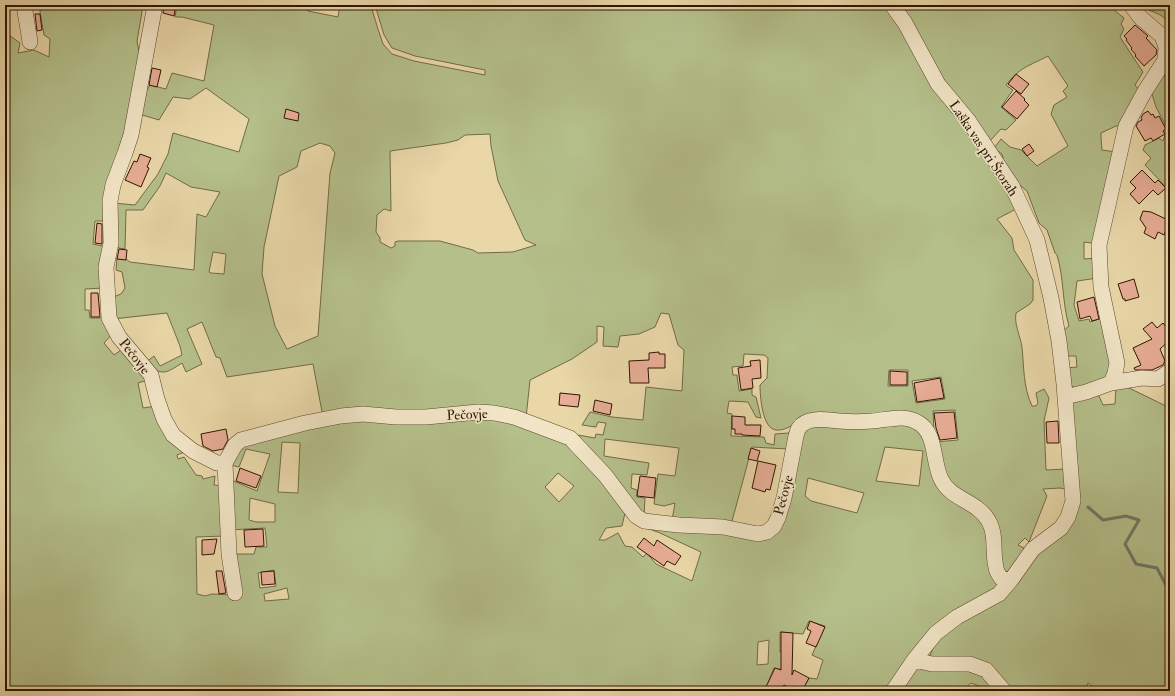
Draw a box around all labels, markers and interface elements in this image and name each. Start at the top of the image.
street label: Laška vas pri Štorah [944,97,1023,200]
street label: Pečovje [115,335,154,378]
street label: Pečovje [446,405,488,424]
street label: Pečovje [770,473,797,517]

